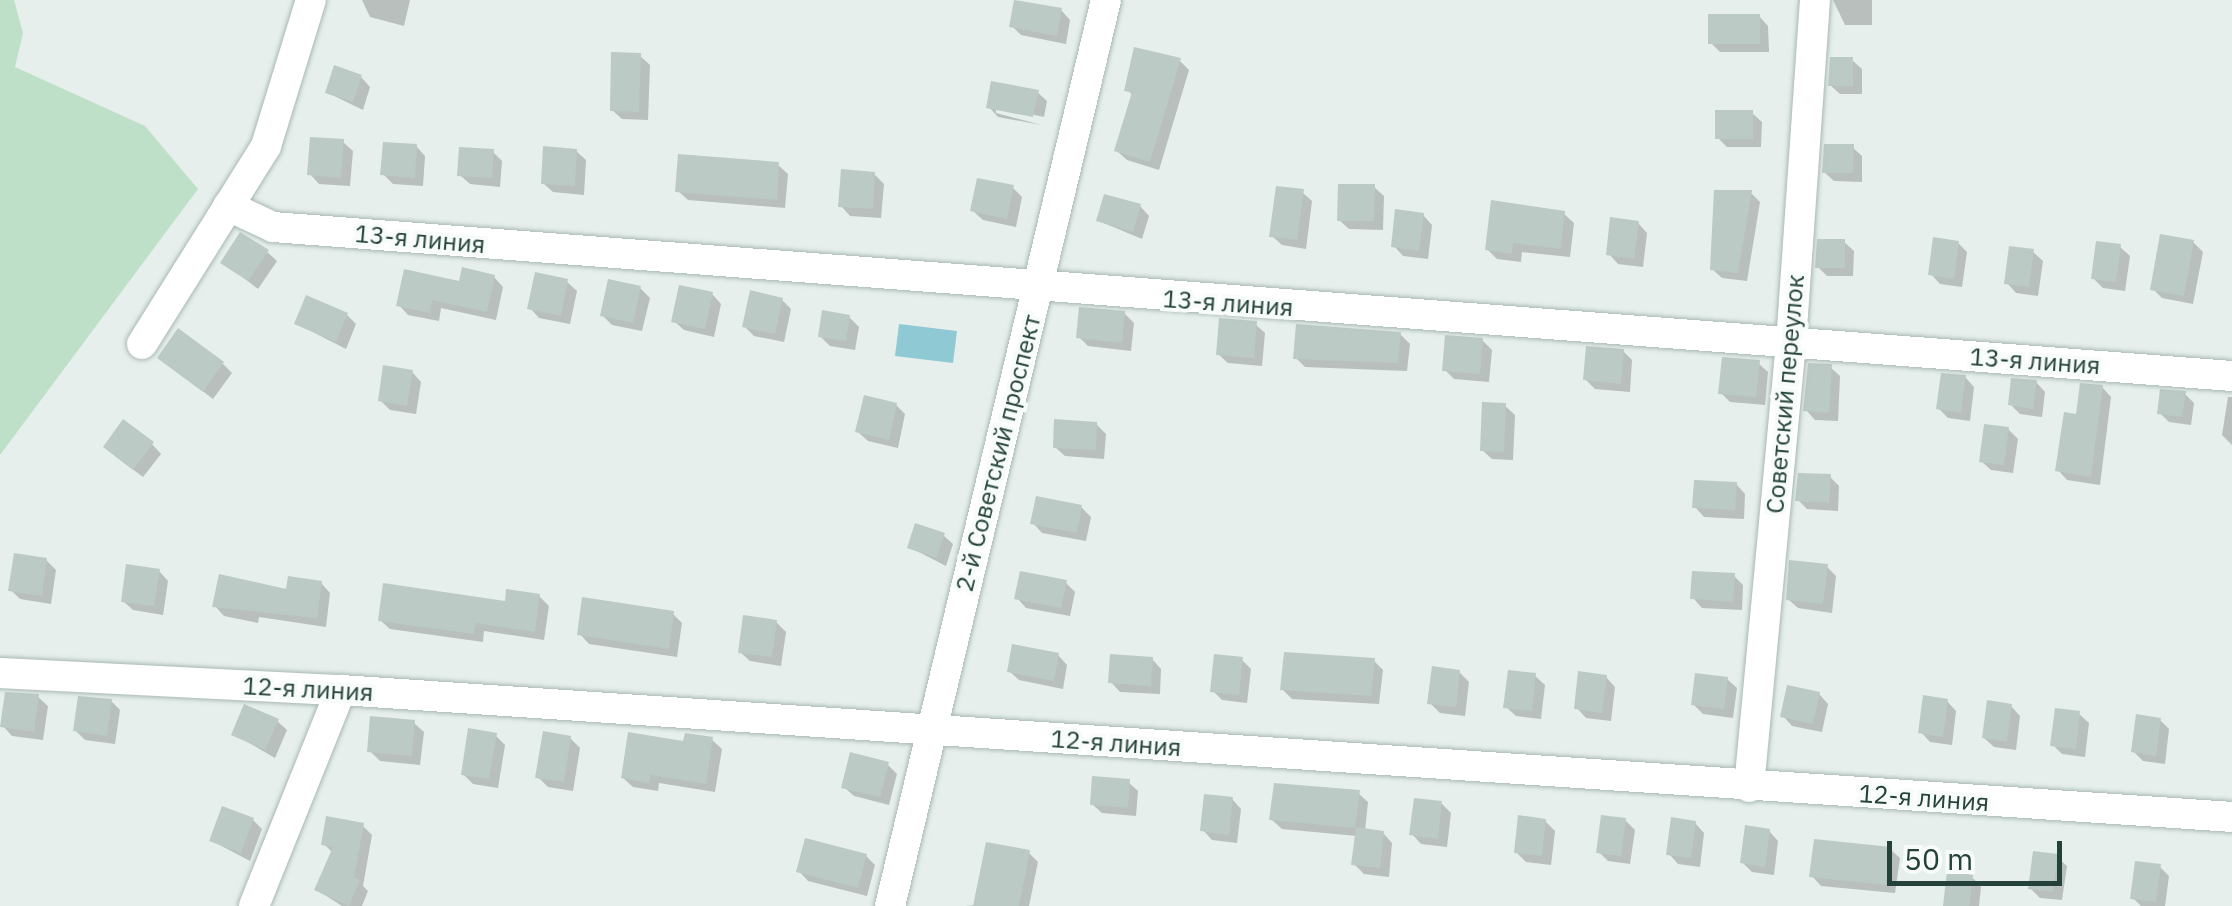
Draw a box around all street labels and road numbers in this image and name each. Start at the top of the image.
street label: 13-я линия [354,218,486,260]
street label: Советский переулок [1760,273,1810,515]
street label: 13-я линия [1162,283,1294,323]
street label: 2-й Советский проспект [949,311,1047,595]
street label: 13-я линия [1969,341,2101,381]
street label: 12-я линия [242,671,374,707]
street label: 12-я линия [1050,723,1182,763]
street label: 12-я линия [1858,778,1990,818]

